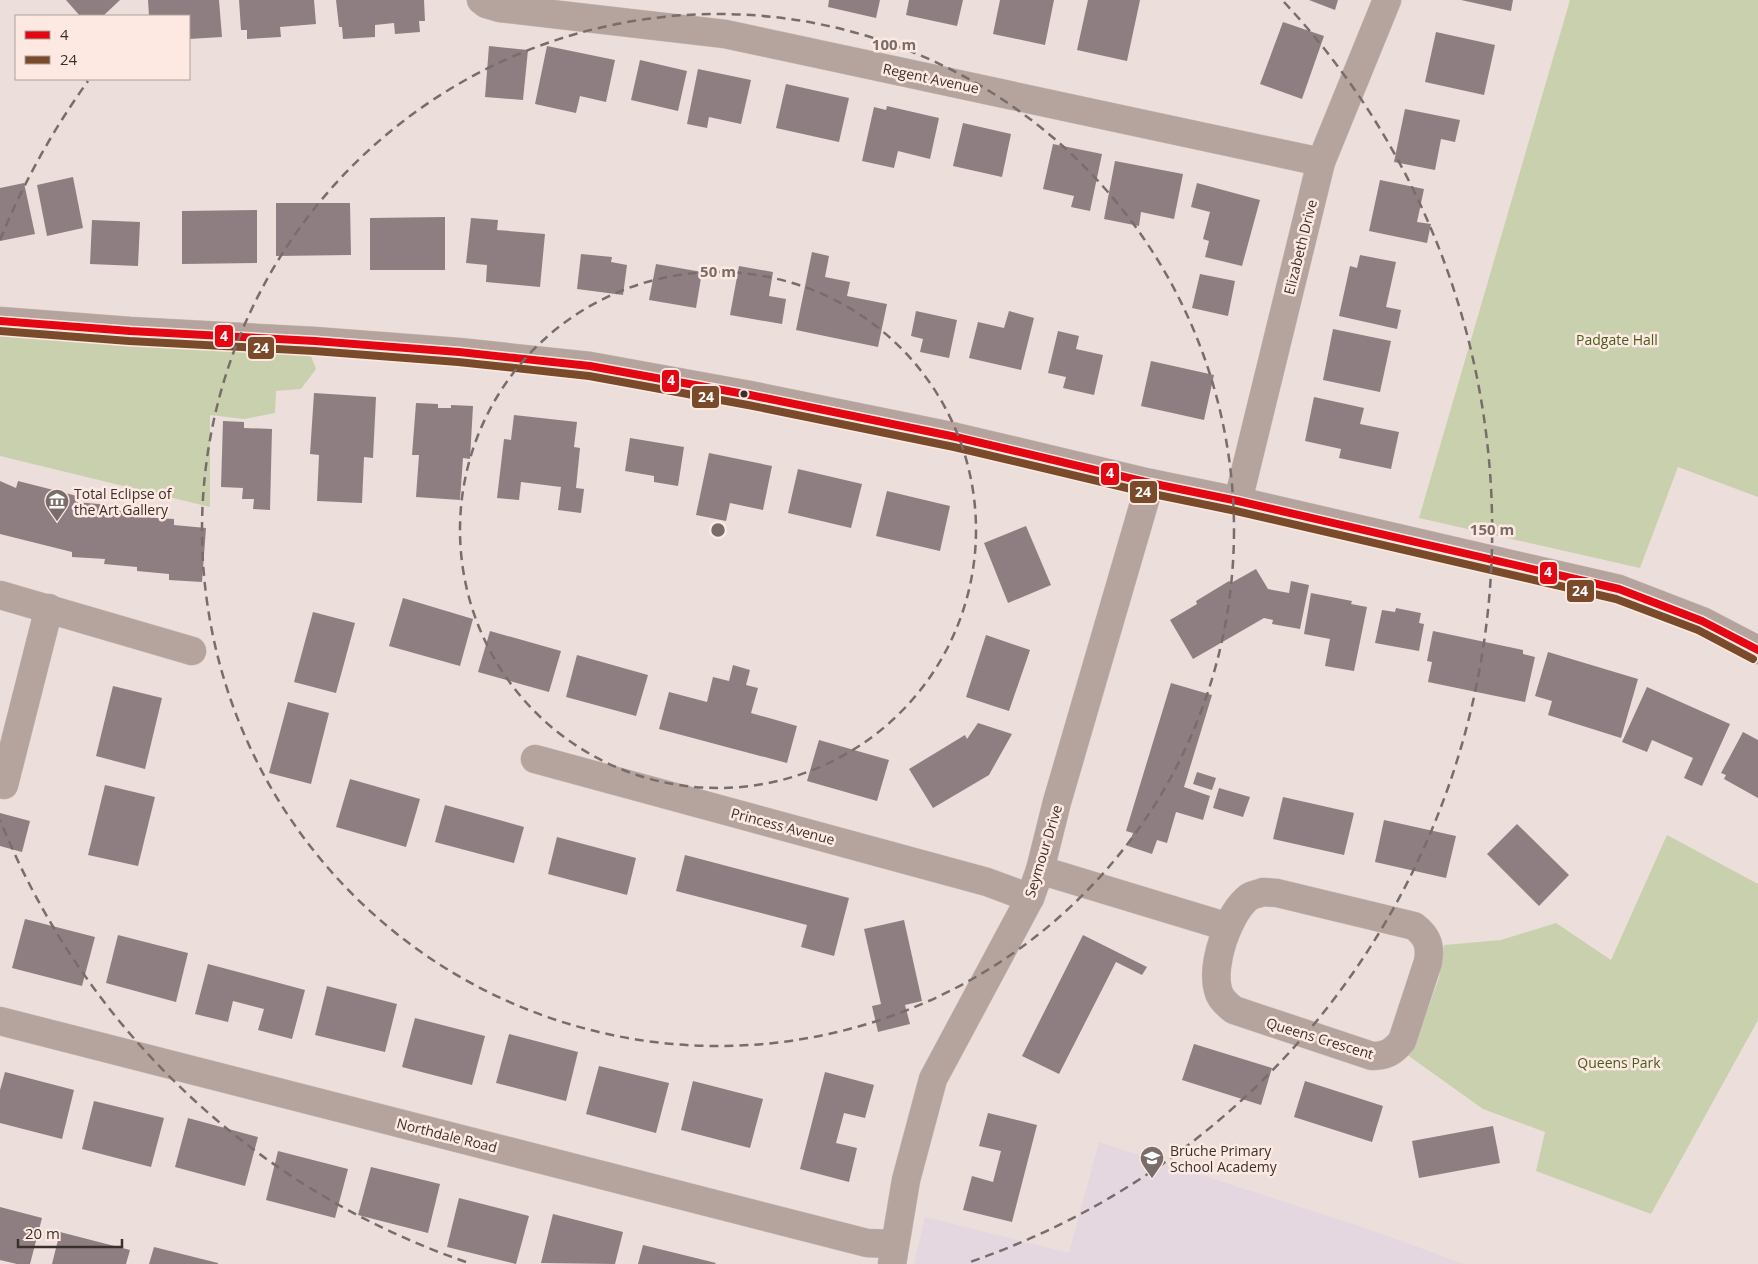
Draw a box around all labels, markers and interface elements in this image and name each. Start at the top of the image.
legend [15,15,190,80]
text: 4 [60,24,69,44]
text: 100 m [872,34,916,54]
text: 24 [60,49,78,69]
street label: Regent Avenue [881,59,981,97]
street label: Elizabeth Drive [1279,197,1321,296]
text: 50 m [700,261,736,281]
line badge: 4 [214,324,234,348]
text: 4 [220,326,228,345]
park label: Padgate Hall [1576,330,1658,349]
line badge: 24 [247,336,275,360]
text: 24 [253,338,269,357]
line badge: 4 [661,369,680,393]
text: 4 [667,370,675,389]
line badge: 24 [691,385,720,409]
text: 24 [698,387,714,406]
unlabelled marker [739,389,749,399]
line badge: 4 [1100,462,1120,486]
text: 4 [1106,463,1114,482]
line badge: 24 [1129,480,1158,504]
text: 24 [1135,482,1151,501]
place label: Total Eclipse of the Art Gallery [74,484,173,519]
museum icon: Total Eclipse of the Art Gallery [44,488,70,522]
text: 150 m [1470,519,1514,539]
centre of rings [709,521,727,539]
line badge: 4 [1539,561,1558,585]
text: 4 [1544,562,1552,581]
line badge: 24 [1566,579,1595,603]
text: 24 [1572,581,1588,600]
street label: Seymour Drive [1020,802,1066,900]
street label: Princess Avenue [729,803,837,849]
street label: Queens Crescent [1264,1013,1376,1063]
park label: Queens Park [1577,1053,1661,1072]
street label: Northdale Road [395,1113,499,1157]
place label: Bruche Primary School Academy [1170,1141,1278,1176]
school or university icon: Bruche Primary School Academy [1139,1145,1165,1179]
scale bar [18,1216,121,1248]
text: 20 m [25,1223,60,1243]

